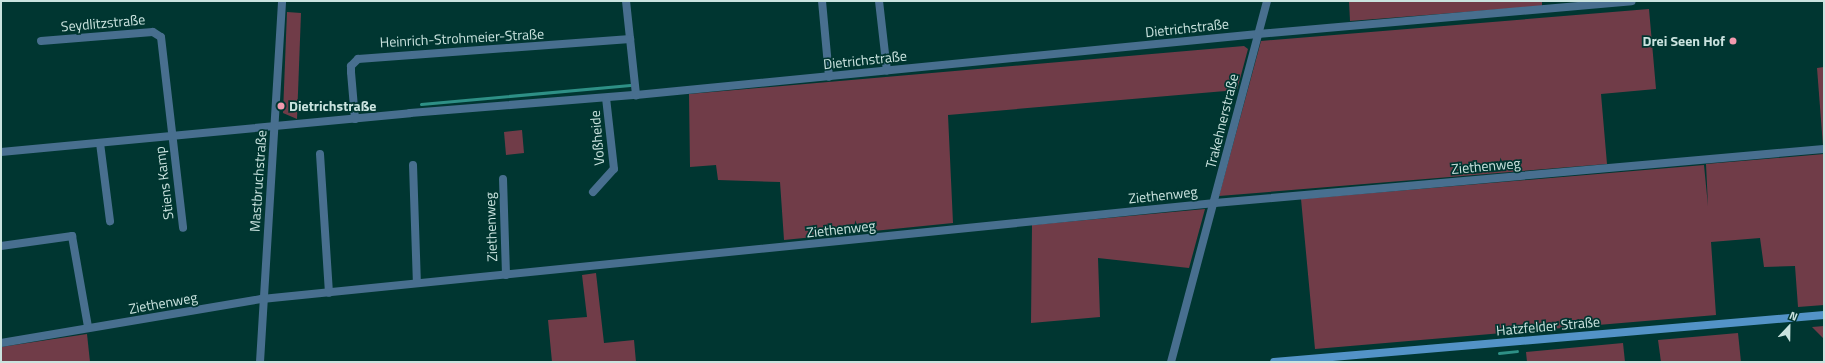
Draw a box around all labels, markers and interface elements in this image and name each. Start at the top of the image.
street label: Seydlitzstraße [60,11,146,35]
street label: Dietrichstraße [1144,15,1230,41]
street label: Heinrich-Strohmeier-Straße [379,25,545,51]
place label: Drei Seen Hof [1642,33,1725,49]
marker: Drei Seen Hof [1728,36,1738,46]
street label: Dietrichstraße [822,47,908,73]
street label: Trakehnerstraße [1202,72,1242,170]
place label: Dietrichstraße [289,98,376,114]
marker: Dietrichstraße [276,101,286,111]
street label: Voßheide [586,110,608,166]
street label: Mastbruchstraße [246,130,270,232]
street label: Stiens Kamp [151,145,177,221]
street label: Ziethenweg [1451,155,1521,177]
street label: Ziethenweg [1128,183,1198,207]
street label: Ziethenweg [481,192,501,262]
street label: Ziethenweg [806,217,876,241]
street label: Ziethenweg [127,289,199,317]
north arrow [1769,307,1809,347]
text: N [1787,307,1800,325]
street label: Hatzfelder Straße [1495,313,1601,339]

